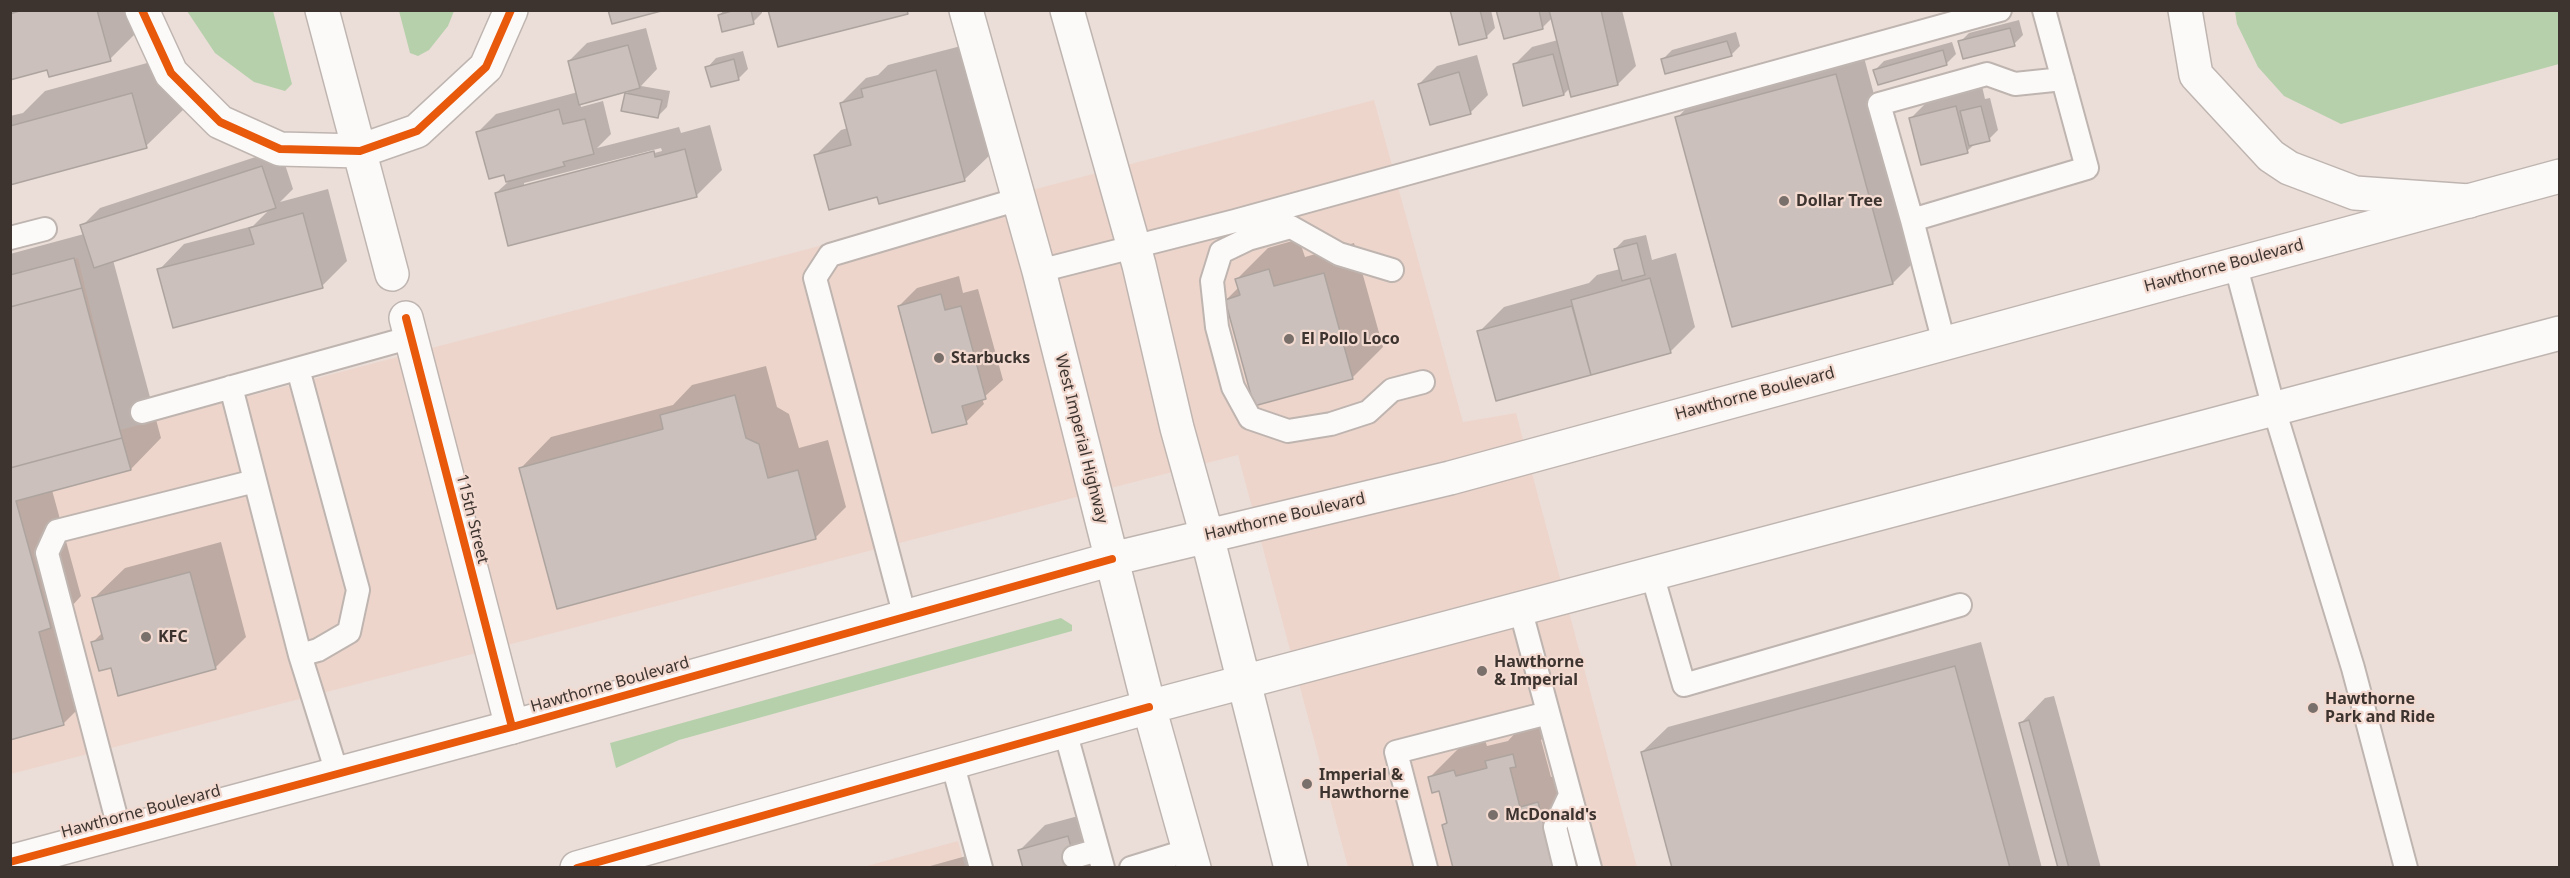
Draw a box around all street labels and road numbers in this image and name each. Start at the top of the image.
street label: Hawthorne Boulevard [2142,235,2306,297]
street label: West Imperial Highway [1051,352,1111,526]
street label: Hawthorne Boulevard [1673,363,1837,425]
street label: 115th Street [452,472,492,566]
street label: Hawthorne Boulevard [1203,489,1367,545]
street label: Hawthorne Boulevard [528,653,692,717]
street label: Hawthorne Boulevard [59,781,223,843]

